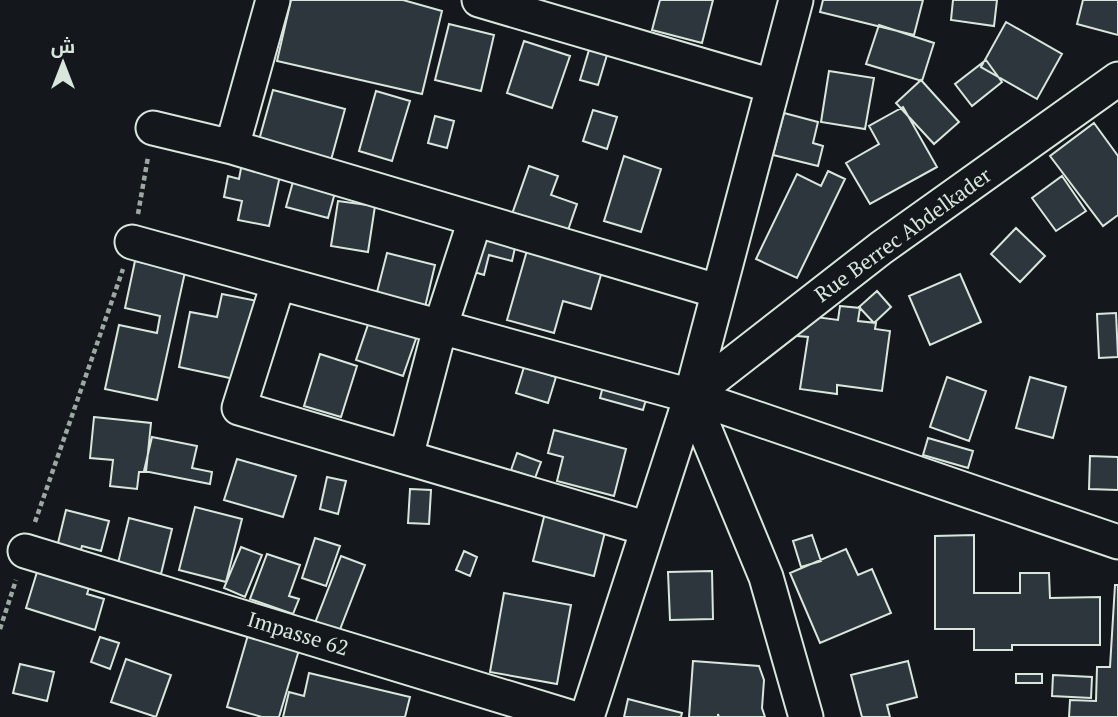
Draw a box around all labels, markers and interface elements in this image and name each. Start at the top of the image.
north arrow [28,28,98,98]
text: ش [51,33,75,58]
street label: Rue Berrec Abdelkader [809,161,996,308]
street label: Impasse 62 [244,604,352,662]

